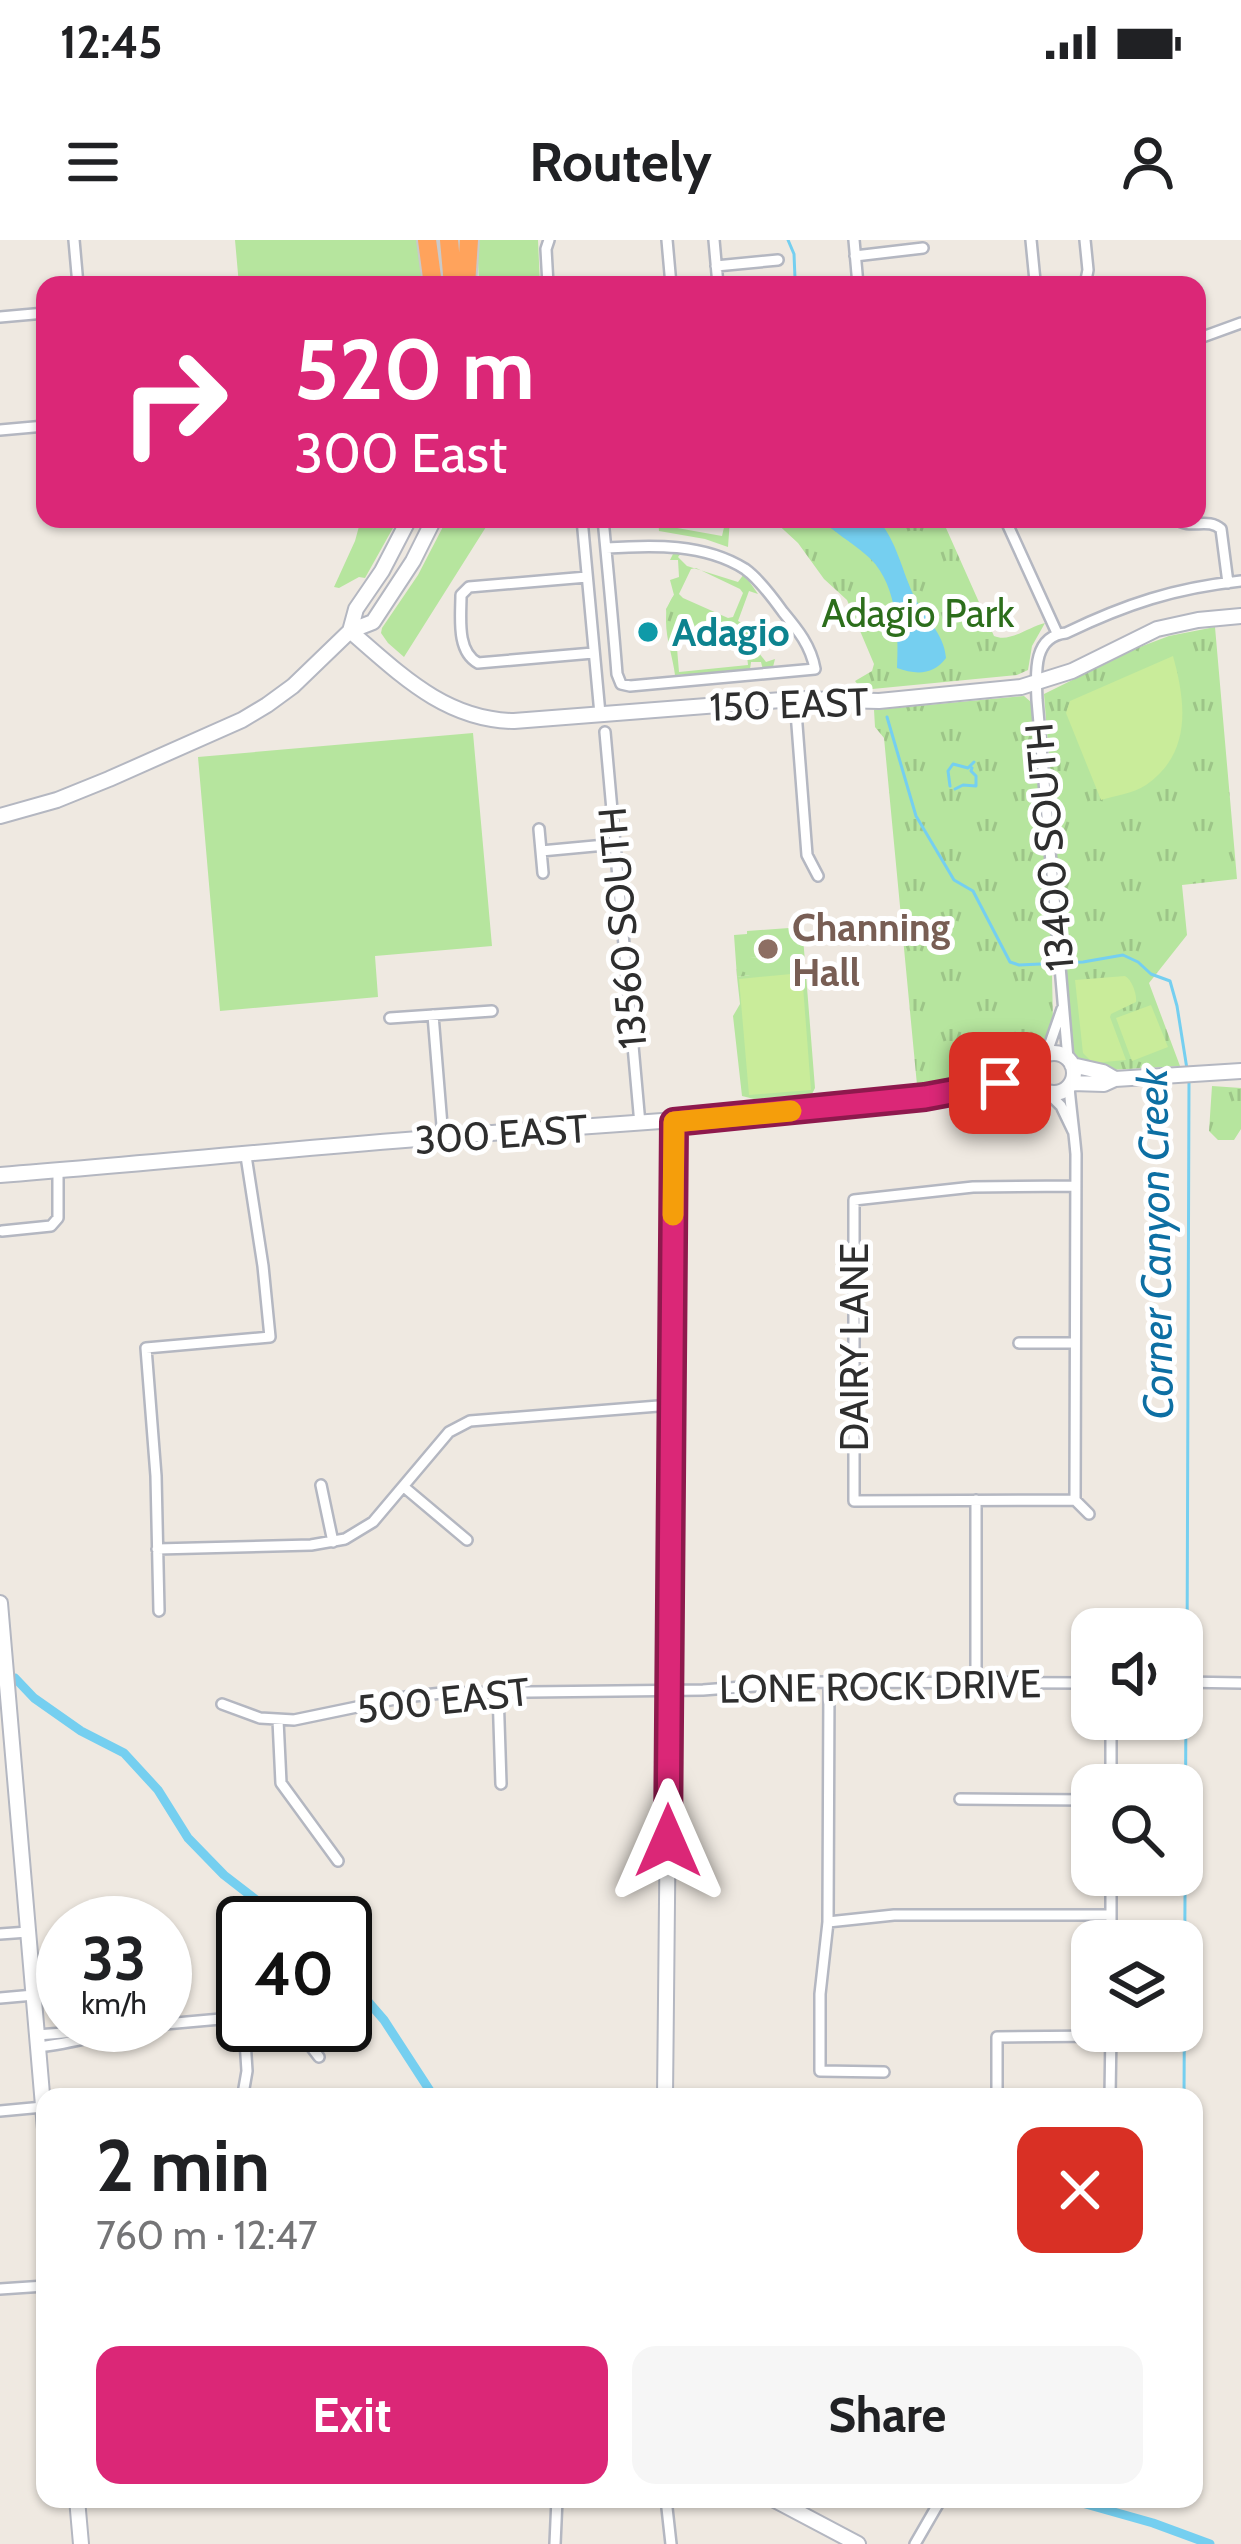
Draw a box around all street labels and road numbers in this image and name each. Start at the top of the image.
street label: 150 EAST [709,677,869,731]
street label: 13400 SOUTH [1014,721,1084,973]
street label: 13560 SOUTH [588,805,656,1051]
street label: 300 EAST [413,1104,589,1164]
street label: DAIRY LANE [830,1243,878,1451]
street label: LONE ROCK DRIVE [719,1659,1041,1713]
street label: 500 EAST [354,1667,532,1733]

